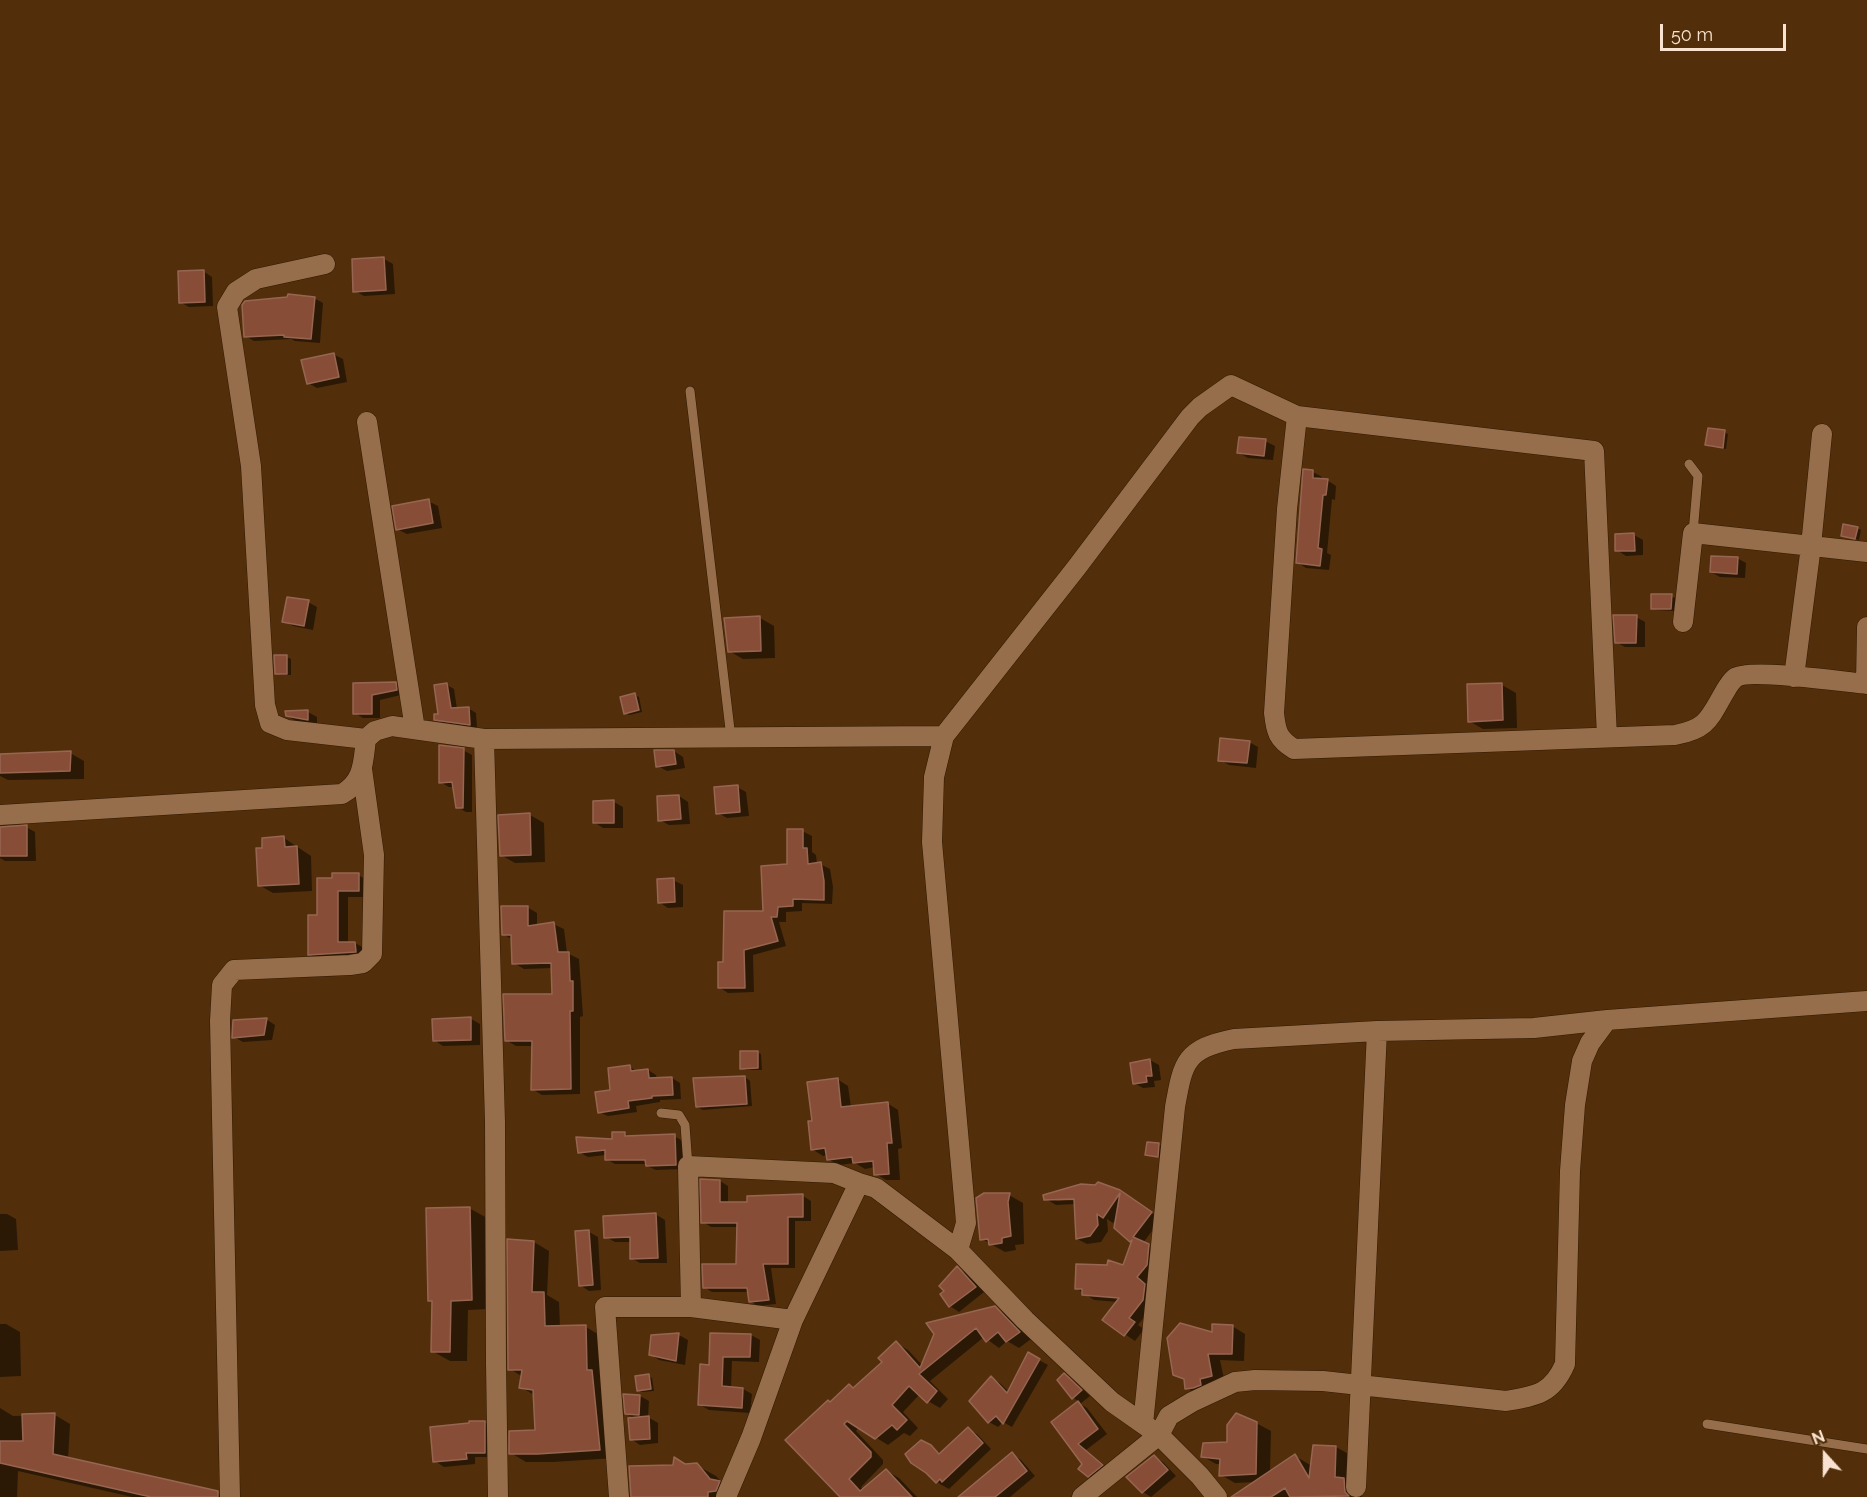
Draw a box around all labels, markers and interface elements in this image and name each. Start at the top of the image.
scale bar [1663,12,1789,50]
text: 50 m [1671,24,1713,45]
north arrow [1795,1425,1855,1485]
text: N [1809,1427,1827,1449]

